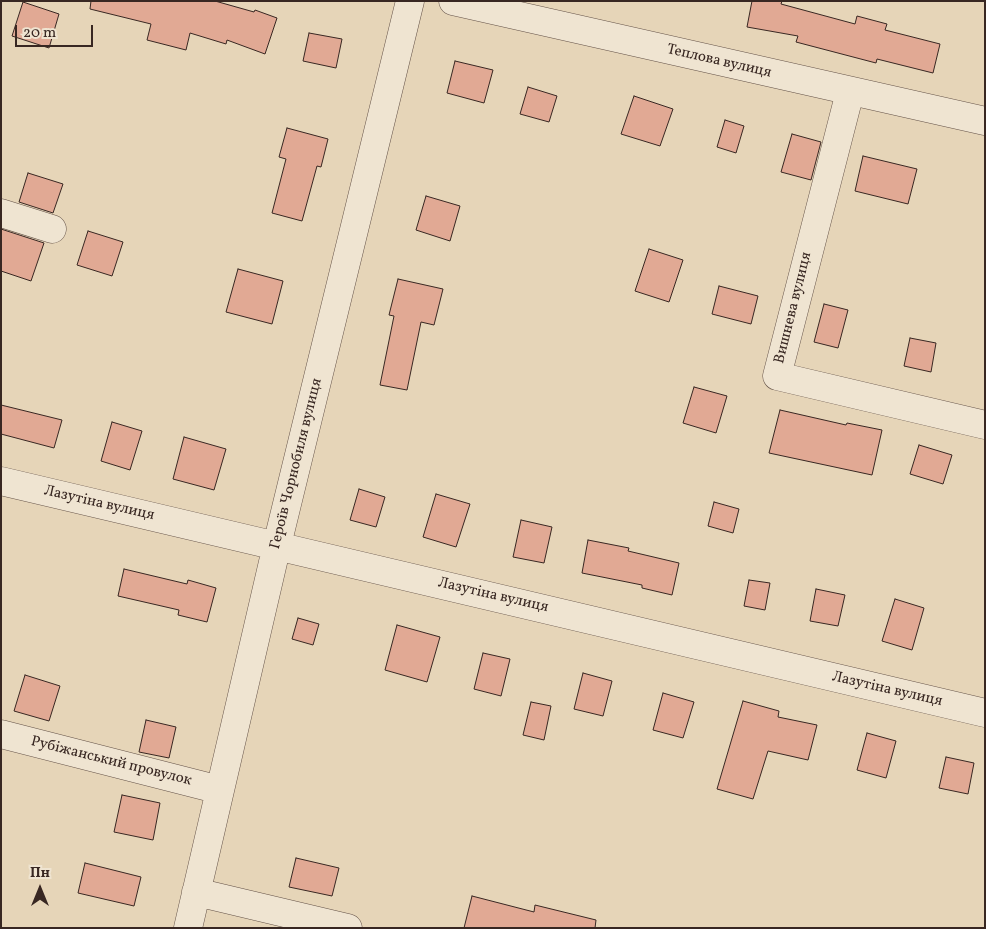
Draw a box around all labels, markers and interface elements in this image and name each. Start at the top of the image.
scale bar [18,15,95,47]
text: 20 m [23,23,56,44]
street label: Теплова вулиця [665,41,773,83]
street label: Вишнева вулиця [771,250,817,366]
street label: Героїв Чорнобиля вулиця [267,377,327,551]
street label: Лазутіна вулиця [42,483,156,525]
street label: Лазутіна вулиця [436,575,550,617]
street label: Лазутіна вулиця [830,669,944,711]
street label: Рубіжанський провулок [29,733,193,791]
north arrow [15,864,65,914]
text: Пн [30,864,50,883]

